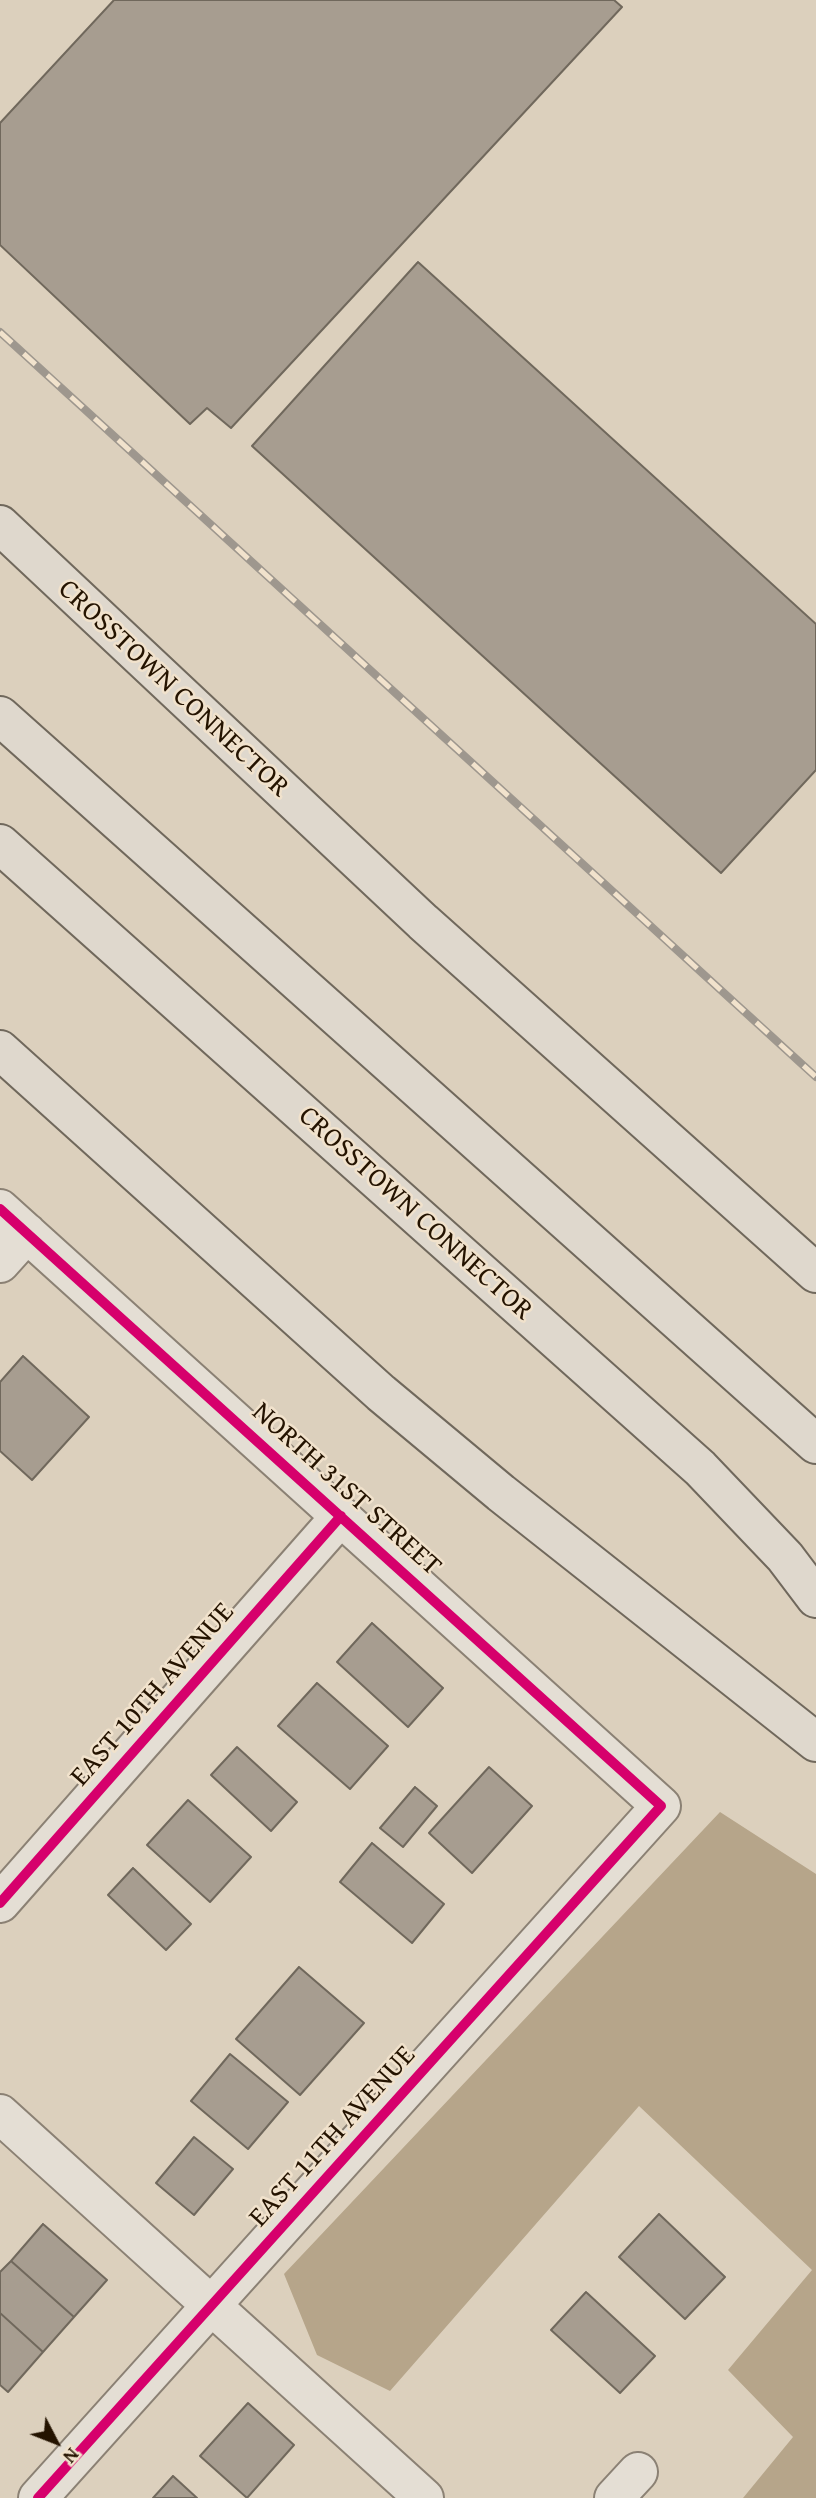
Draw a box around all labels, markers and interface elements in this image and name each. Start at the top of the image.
street label: CROSSTOWN CONNECTOR [50,573,296,805]
street label: CROSSTOWN CONNECTOR [291,1100,539,1328]
street label: NORTH 31ST STREET [244,1396,448,1584]
street label: EAST 10TH AVENUE [64,1596,242,1794]
street label: EAST 11TH AVENUE [243,2039,423,2235]
north arrow [21,2407,91,2477]
text: N [57,2442,86,2470]

